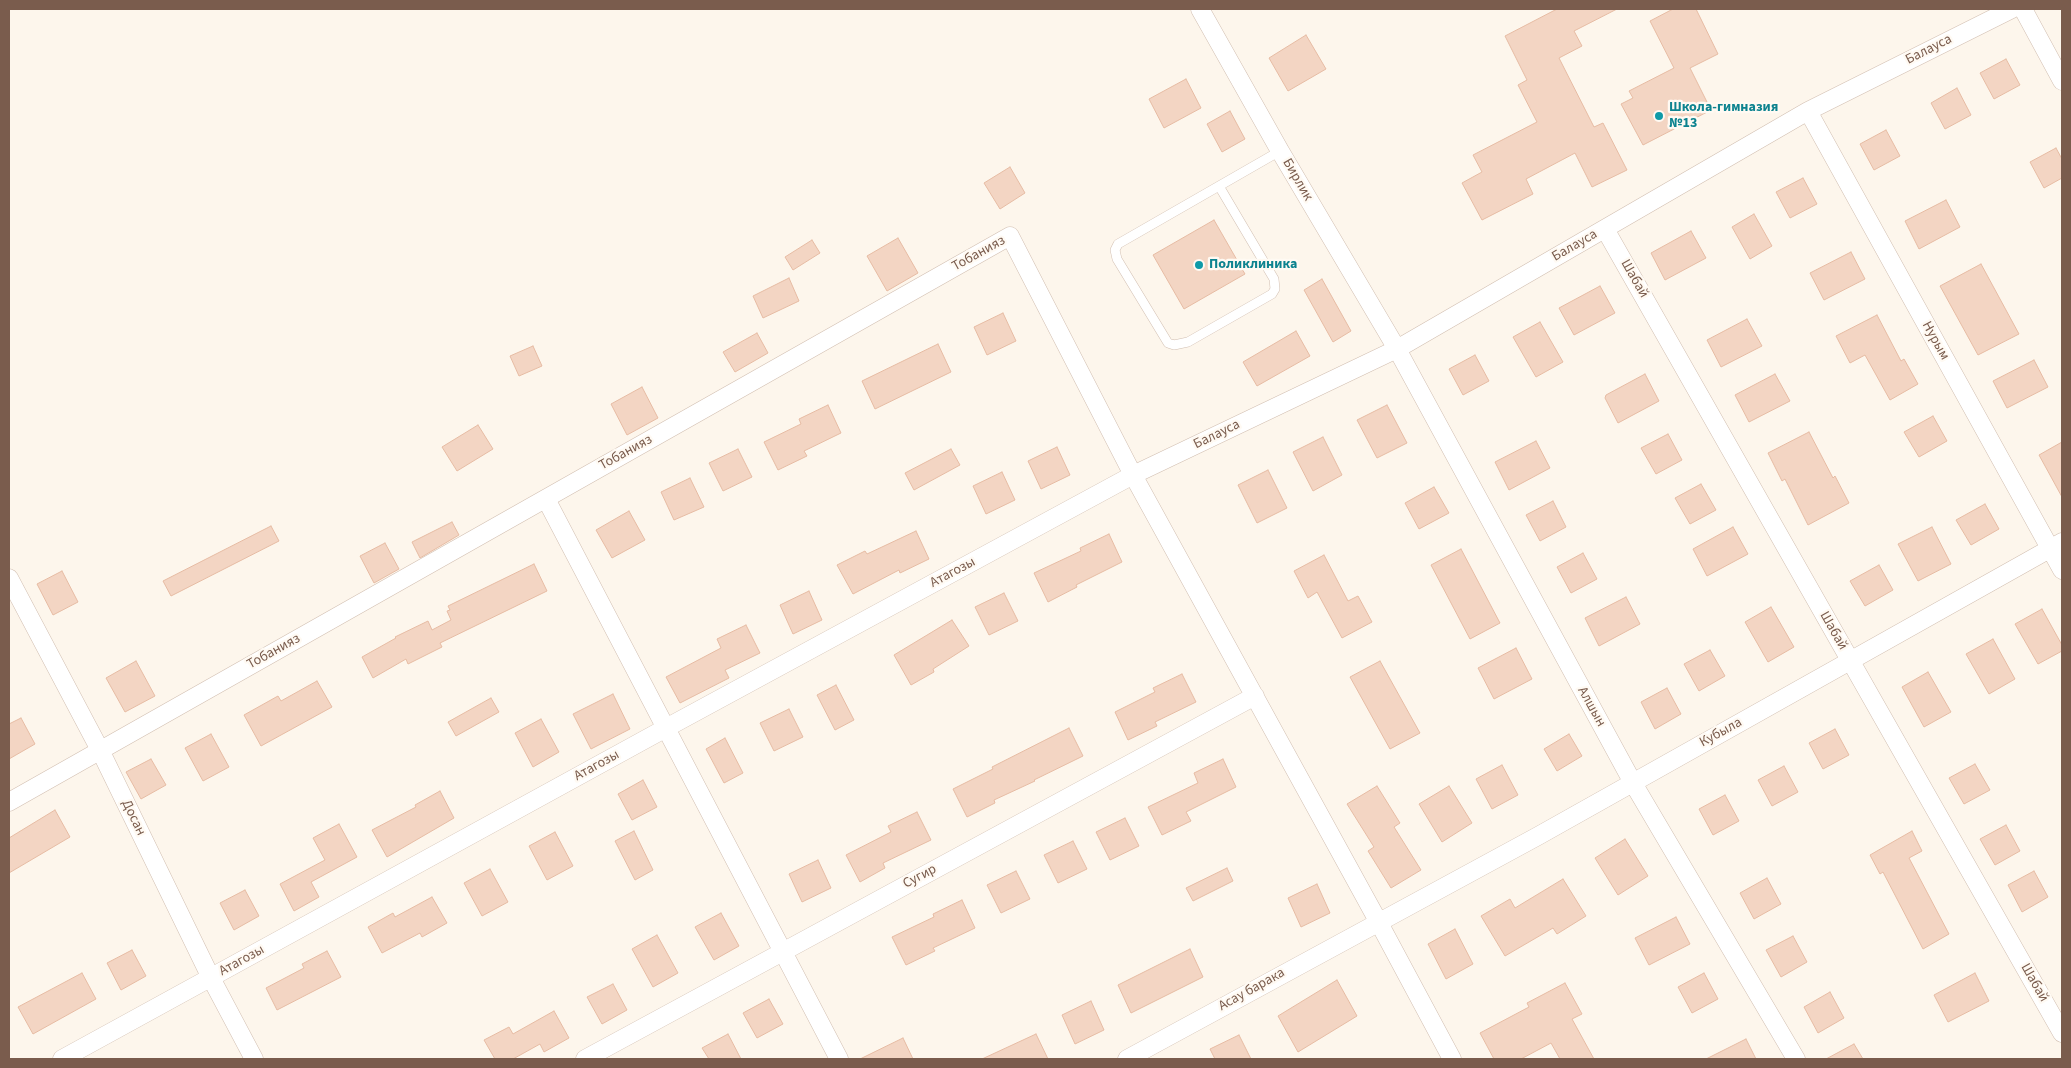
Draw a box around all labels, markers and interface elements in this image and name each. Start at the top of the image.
street label: Балауса [1903,31,1955,69]
place label: Школа-гимназия №13 [1669,100,1778,132]
marker: Школа-гимназия №13 [1653,110,1665,122]
street label: Бирлик [1278,156,1316,204]
street label: Балауса [1549,226,1601,266]
street label: Тобанияз [950,233,1008,275]
place label: Поликлиника [1209,257,1297,273]
street label: Шабай [1616,257,1652,301]
marker: Поликлиника [1193,259,1205,271]
street label: Нурым [1918,319,1952,363]
street label: Балауса [1191,417,1243,453]
street label: Тобанияз [597,432,655,474]
street label: Атагозы [927,554,979,592]
street label: Шабай [1815,609,1851,653]
street label: Тобанияз [245,631,303,673]
street label: Алшын [1573,684,1609,730]
street label: Кубыла [1697,715,1745,751]
street label: Атагозы [572,747,622,785]
street label: Досан [117,797,149,839]
street label: Сугир [900,861,940,893]
street label: Атагозы [217,942,267,980]
street label: Шабай [2016,961,2052,1005]
street label: Асау барака [1216,965,1288,1015]

